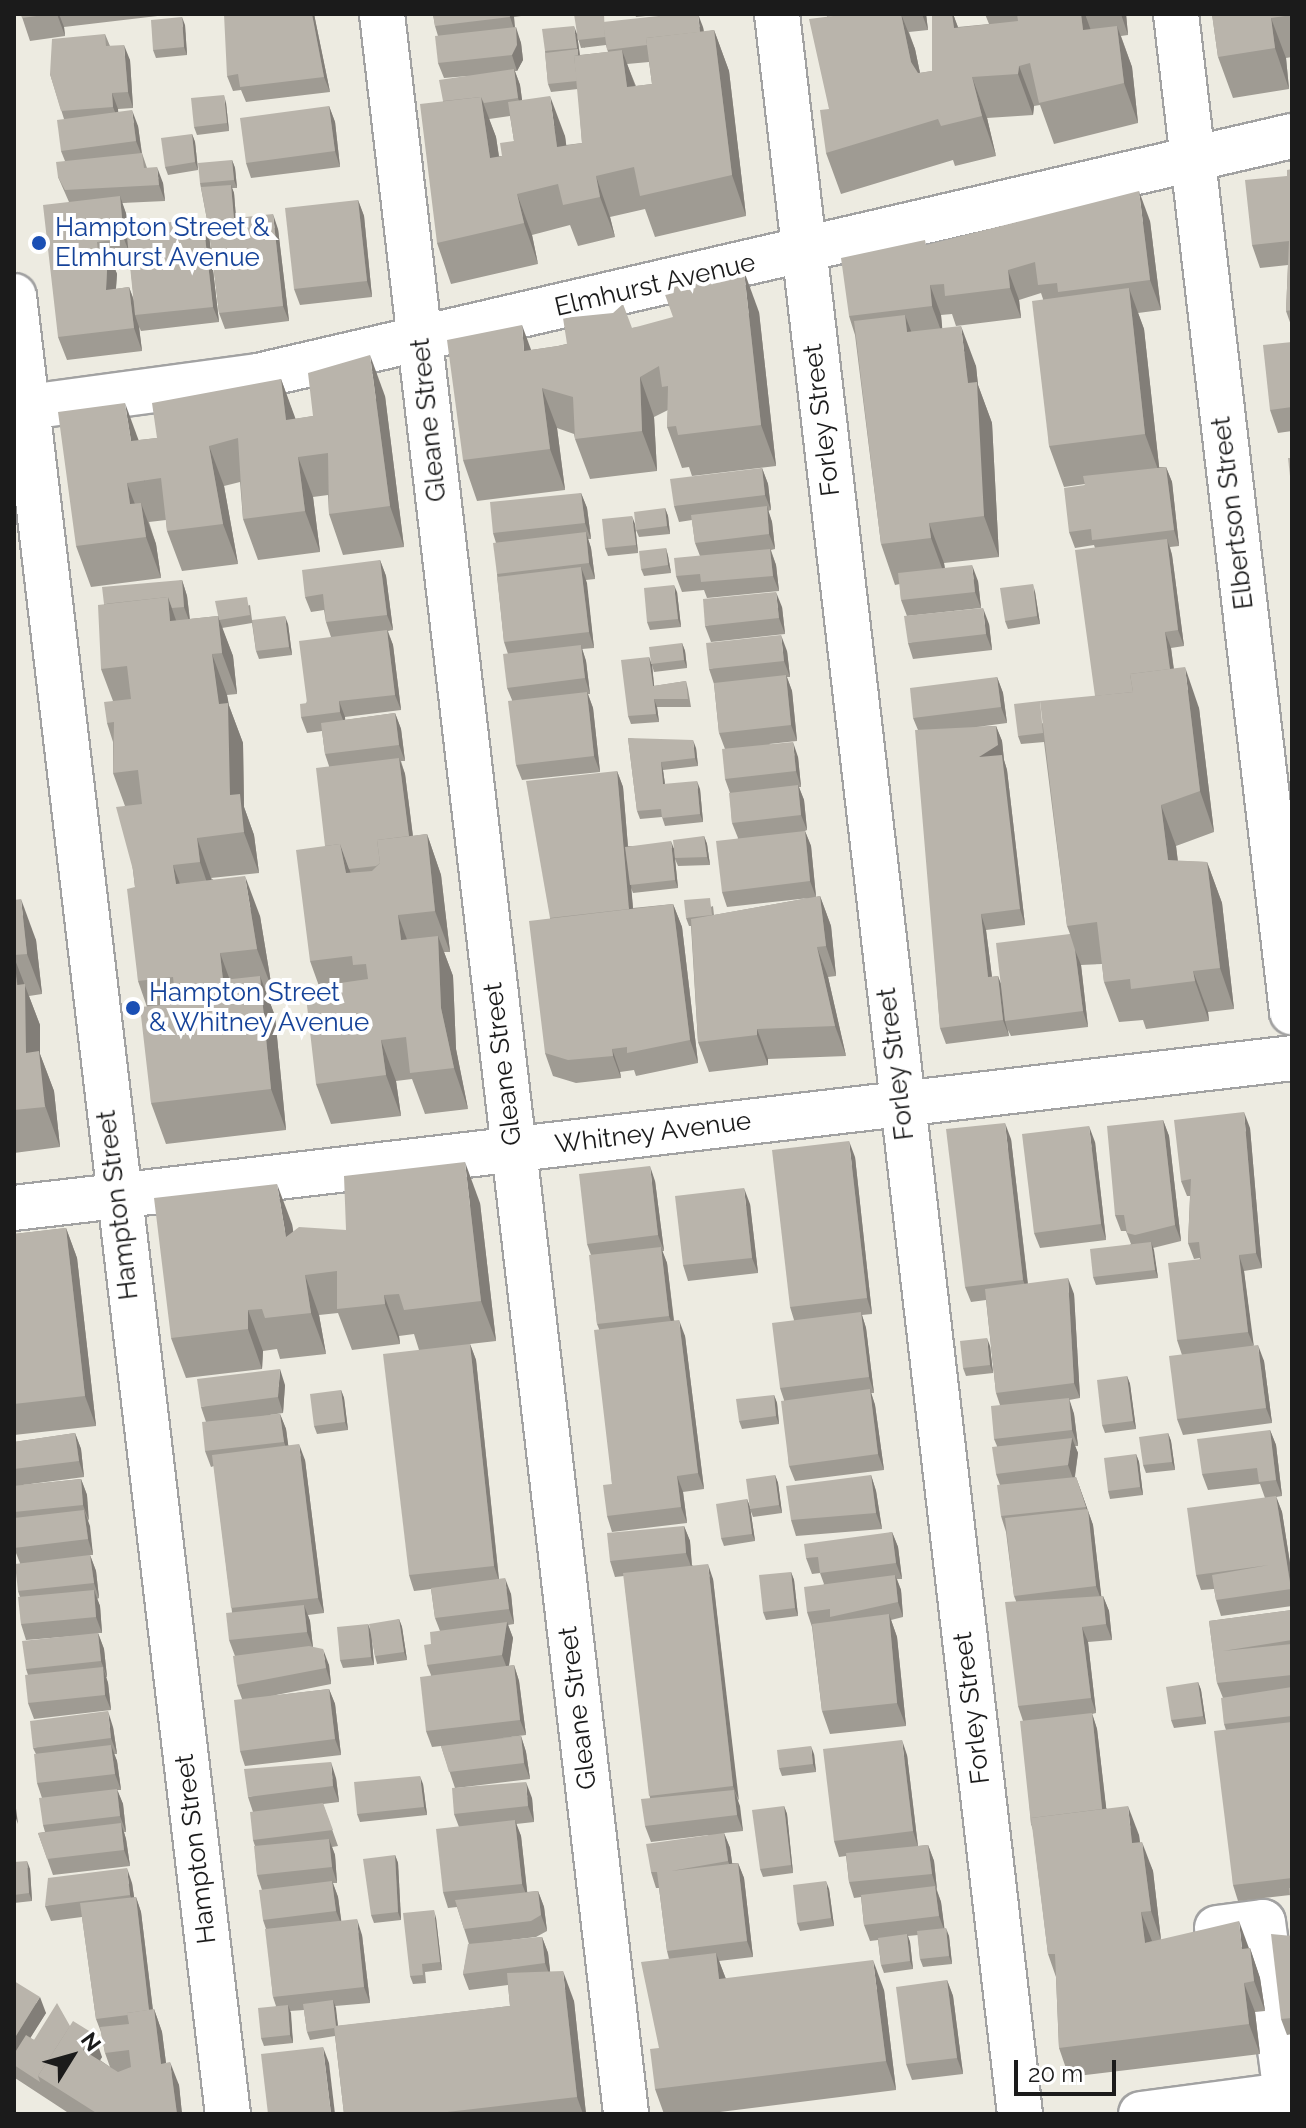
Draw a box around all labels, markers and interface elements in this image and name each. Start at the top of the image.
place label: Hampton Street & Elmhurst Avenue [55,212,270,274]
marker: Hampton Street & Elmhurst Avenue [30,234,48,252]
street label: Elmhurst Avenue [551,247,759,323]
street label: Gleane Street [405,337,453,503]
street label: Forley Street [797,342,847,498]
street label: Elbertson Street [1206,415,1260,611]
place label: Hampton Street & Whitney Avenue [149,977,372,1038]
street label: Gleane Street [478,981,528,1147]
street label: Forley Street [871,986,921,1142]
marker: Hampton Street & Whitney Avenue [124,999,142,1017]
street label: Whitney Avenue [552,1105,754,1161]
street label: Hampton Street [91,1108,145,1302]
street label: Gleane Street [553,1625,603,1791]
street label: Forley Street [947,1630,997,1786]
street label: Hampton Street [169,1752,223,1946]
north arrow [32,2016,112,2096]
text: N [76,2027,107,2056]
scale bar [1018,2044,1120,2094]
text: 20 m [1028,2059,1083,2088]

